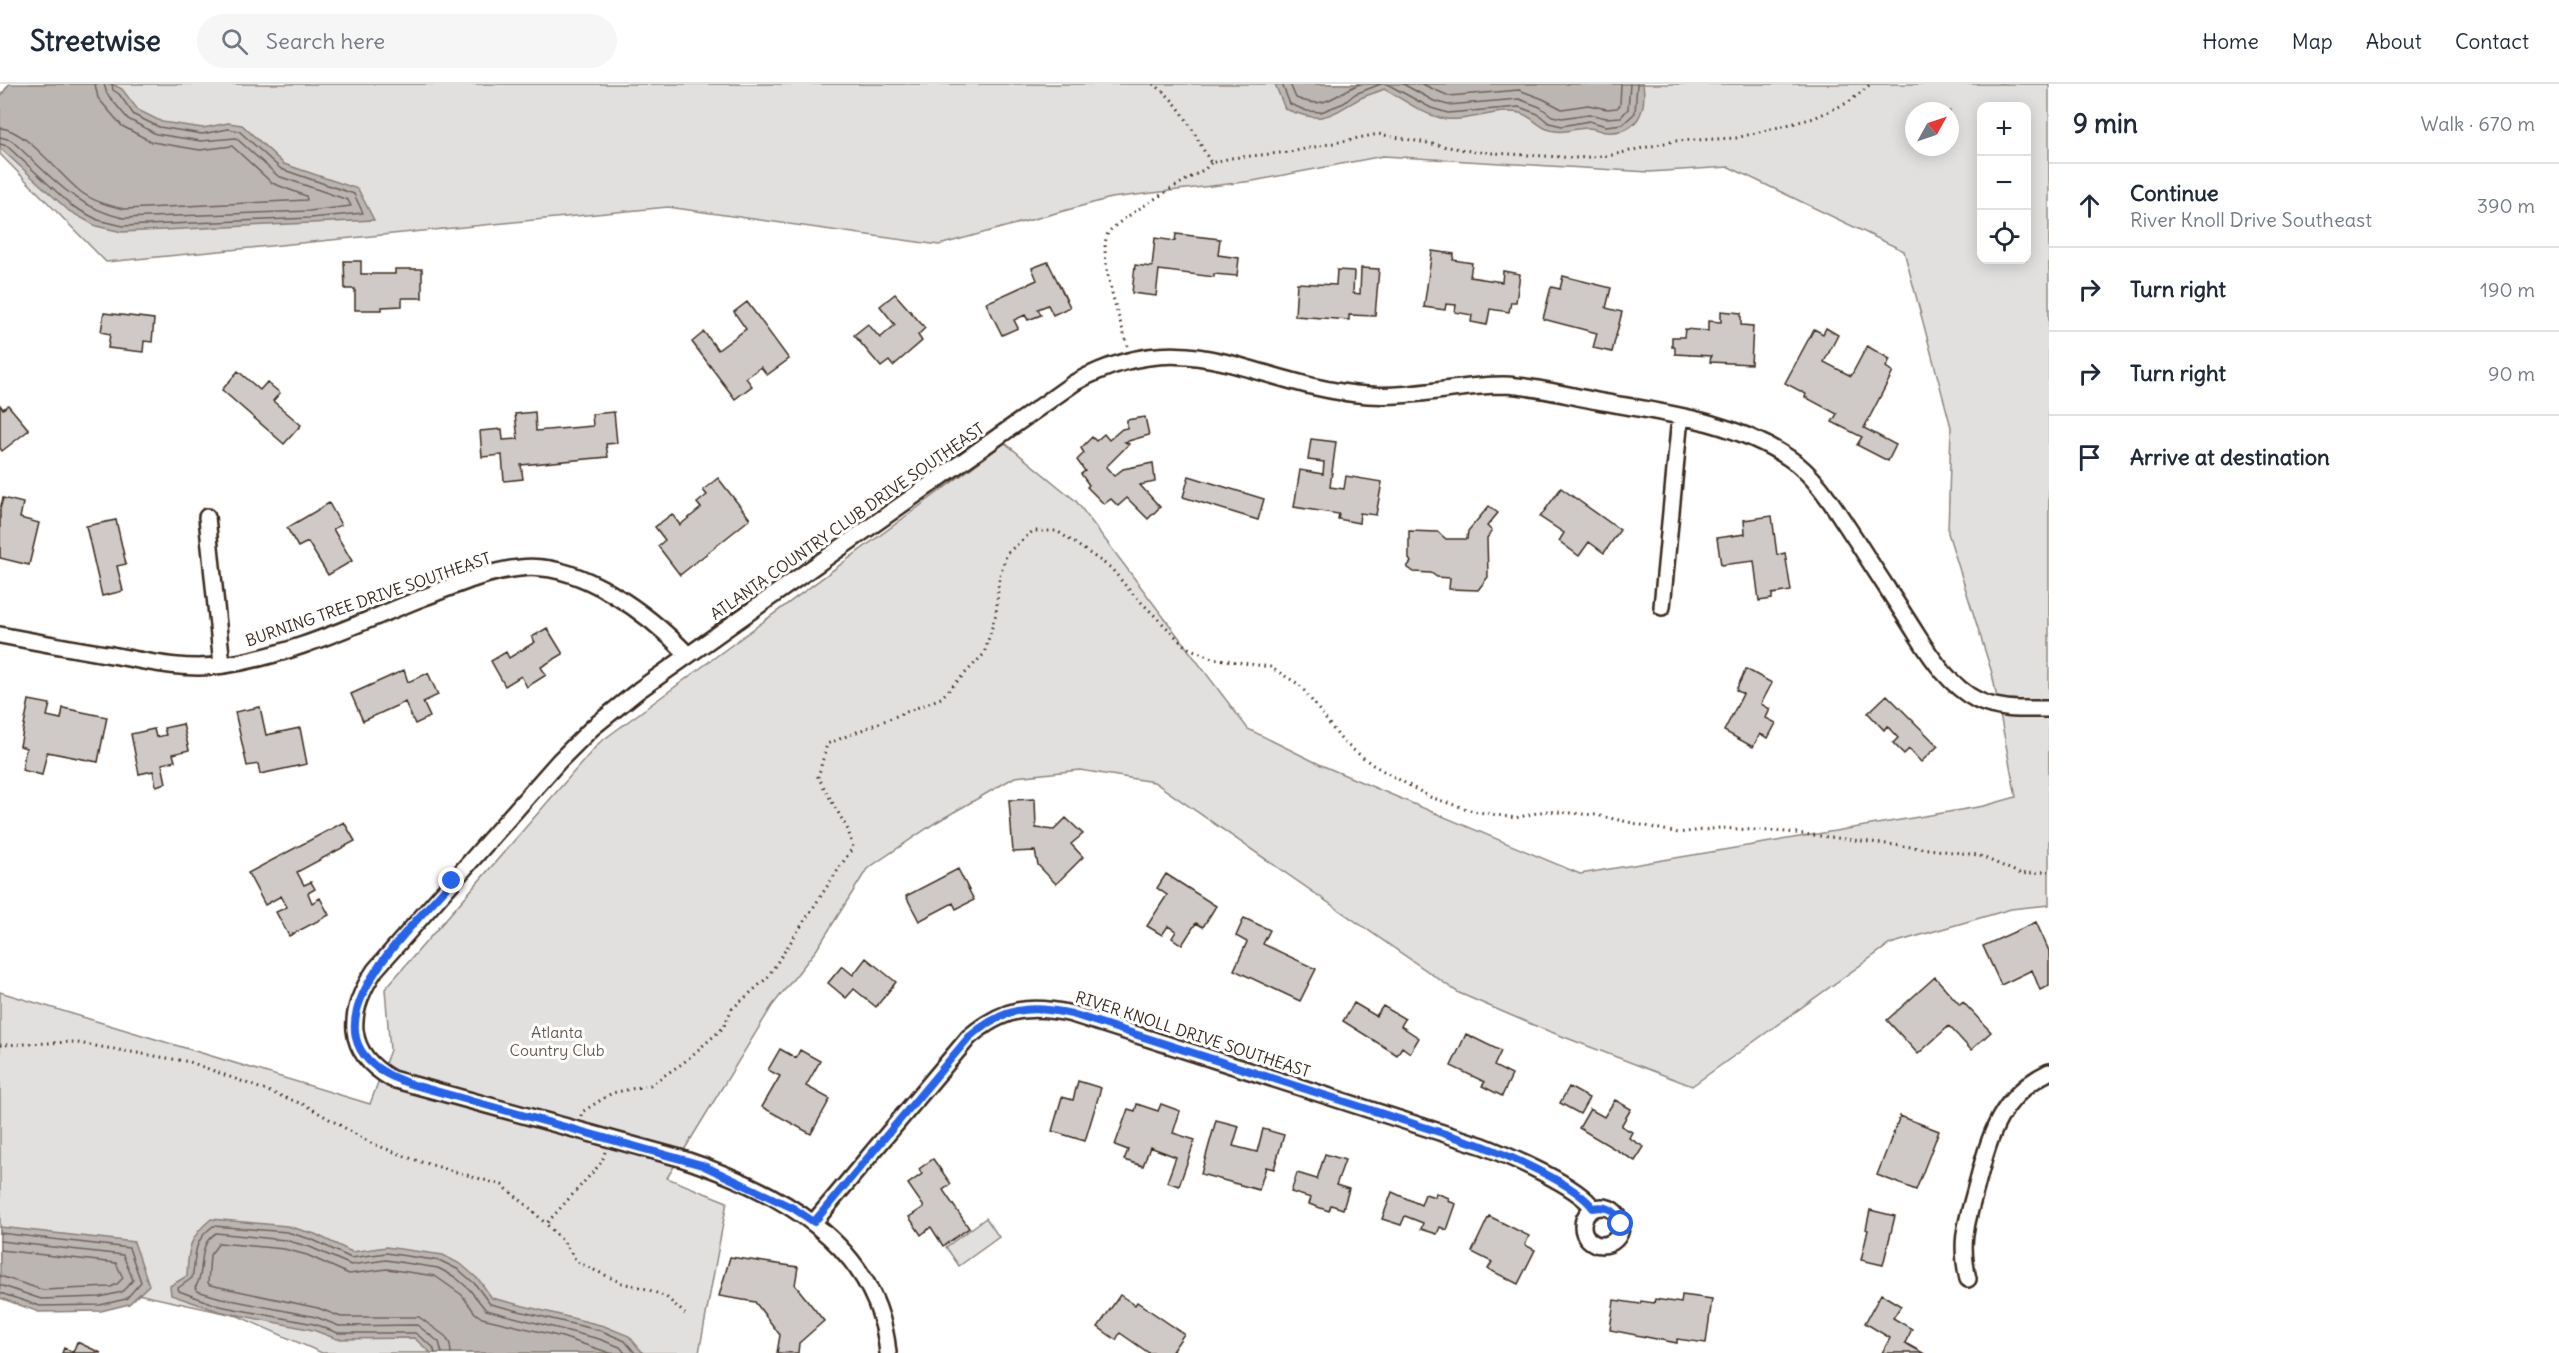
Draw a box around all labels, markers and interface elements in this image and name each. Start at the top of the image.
search box [197,14,617,68]
text: Streetwise [30,23,161,59]
icon: search [218,25,251,58]
text: Search here [266,27,385,55]
text: Home [2202,28,2259,55]
text: Map [2292,28,2333,55]
text: About [2366,28,2422,55]
text: Contact [2455,28,2529,55]
north arrow [1905,102,1959,156]
map controls [1977,102,2031,264]
button: + [1977,102,2031,156]
text: 9 min [2073,107,2138,140]
text: Walk · 670 m [2421,111,2535,136]
button: − [1977,156,2031,210]
text: Continue [2130,179,2219,207]
icon: ahead [2073,189,2106,222]
text: 390 m [2477,193,2535,218]
text: River Knoll Drive Southeast [2130,207,2372,232]
button: locate [1977,210,2031,264]
icon: right [2073,273,2106,306]
text: Turn right [2130,275,2226,303]
text: 190 m [2480,277,2535,302]
icon: right [2073,357,2106,390]
text: Turn right [2130,359,2226,387]
text: 90 m [2488,361,2535,386]
street label: ATLANTA COUNTRY CLUB DRIVE SOUTHEAST [706,418,988,624]
icon: arrive [2073,441,2106,474]
text: Arrive at destination [2130,443,2330,471]
street label: BURNING TREE DRIVE SOUTHEAST [243,548,493,650]
route end [438,867,464,893]
street label: RIVER KNOLL DRIVE SOUTHEAST [1073,987,1313,1081]
park label: Atlanta Country Club [510,1022,605,1060]
route start [1607,1210,1633,1236]

